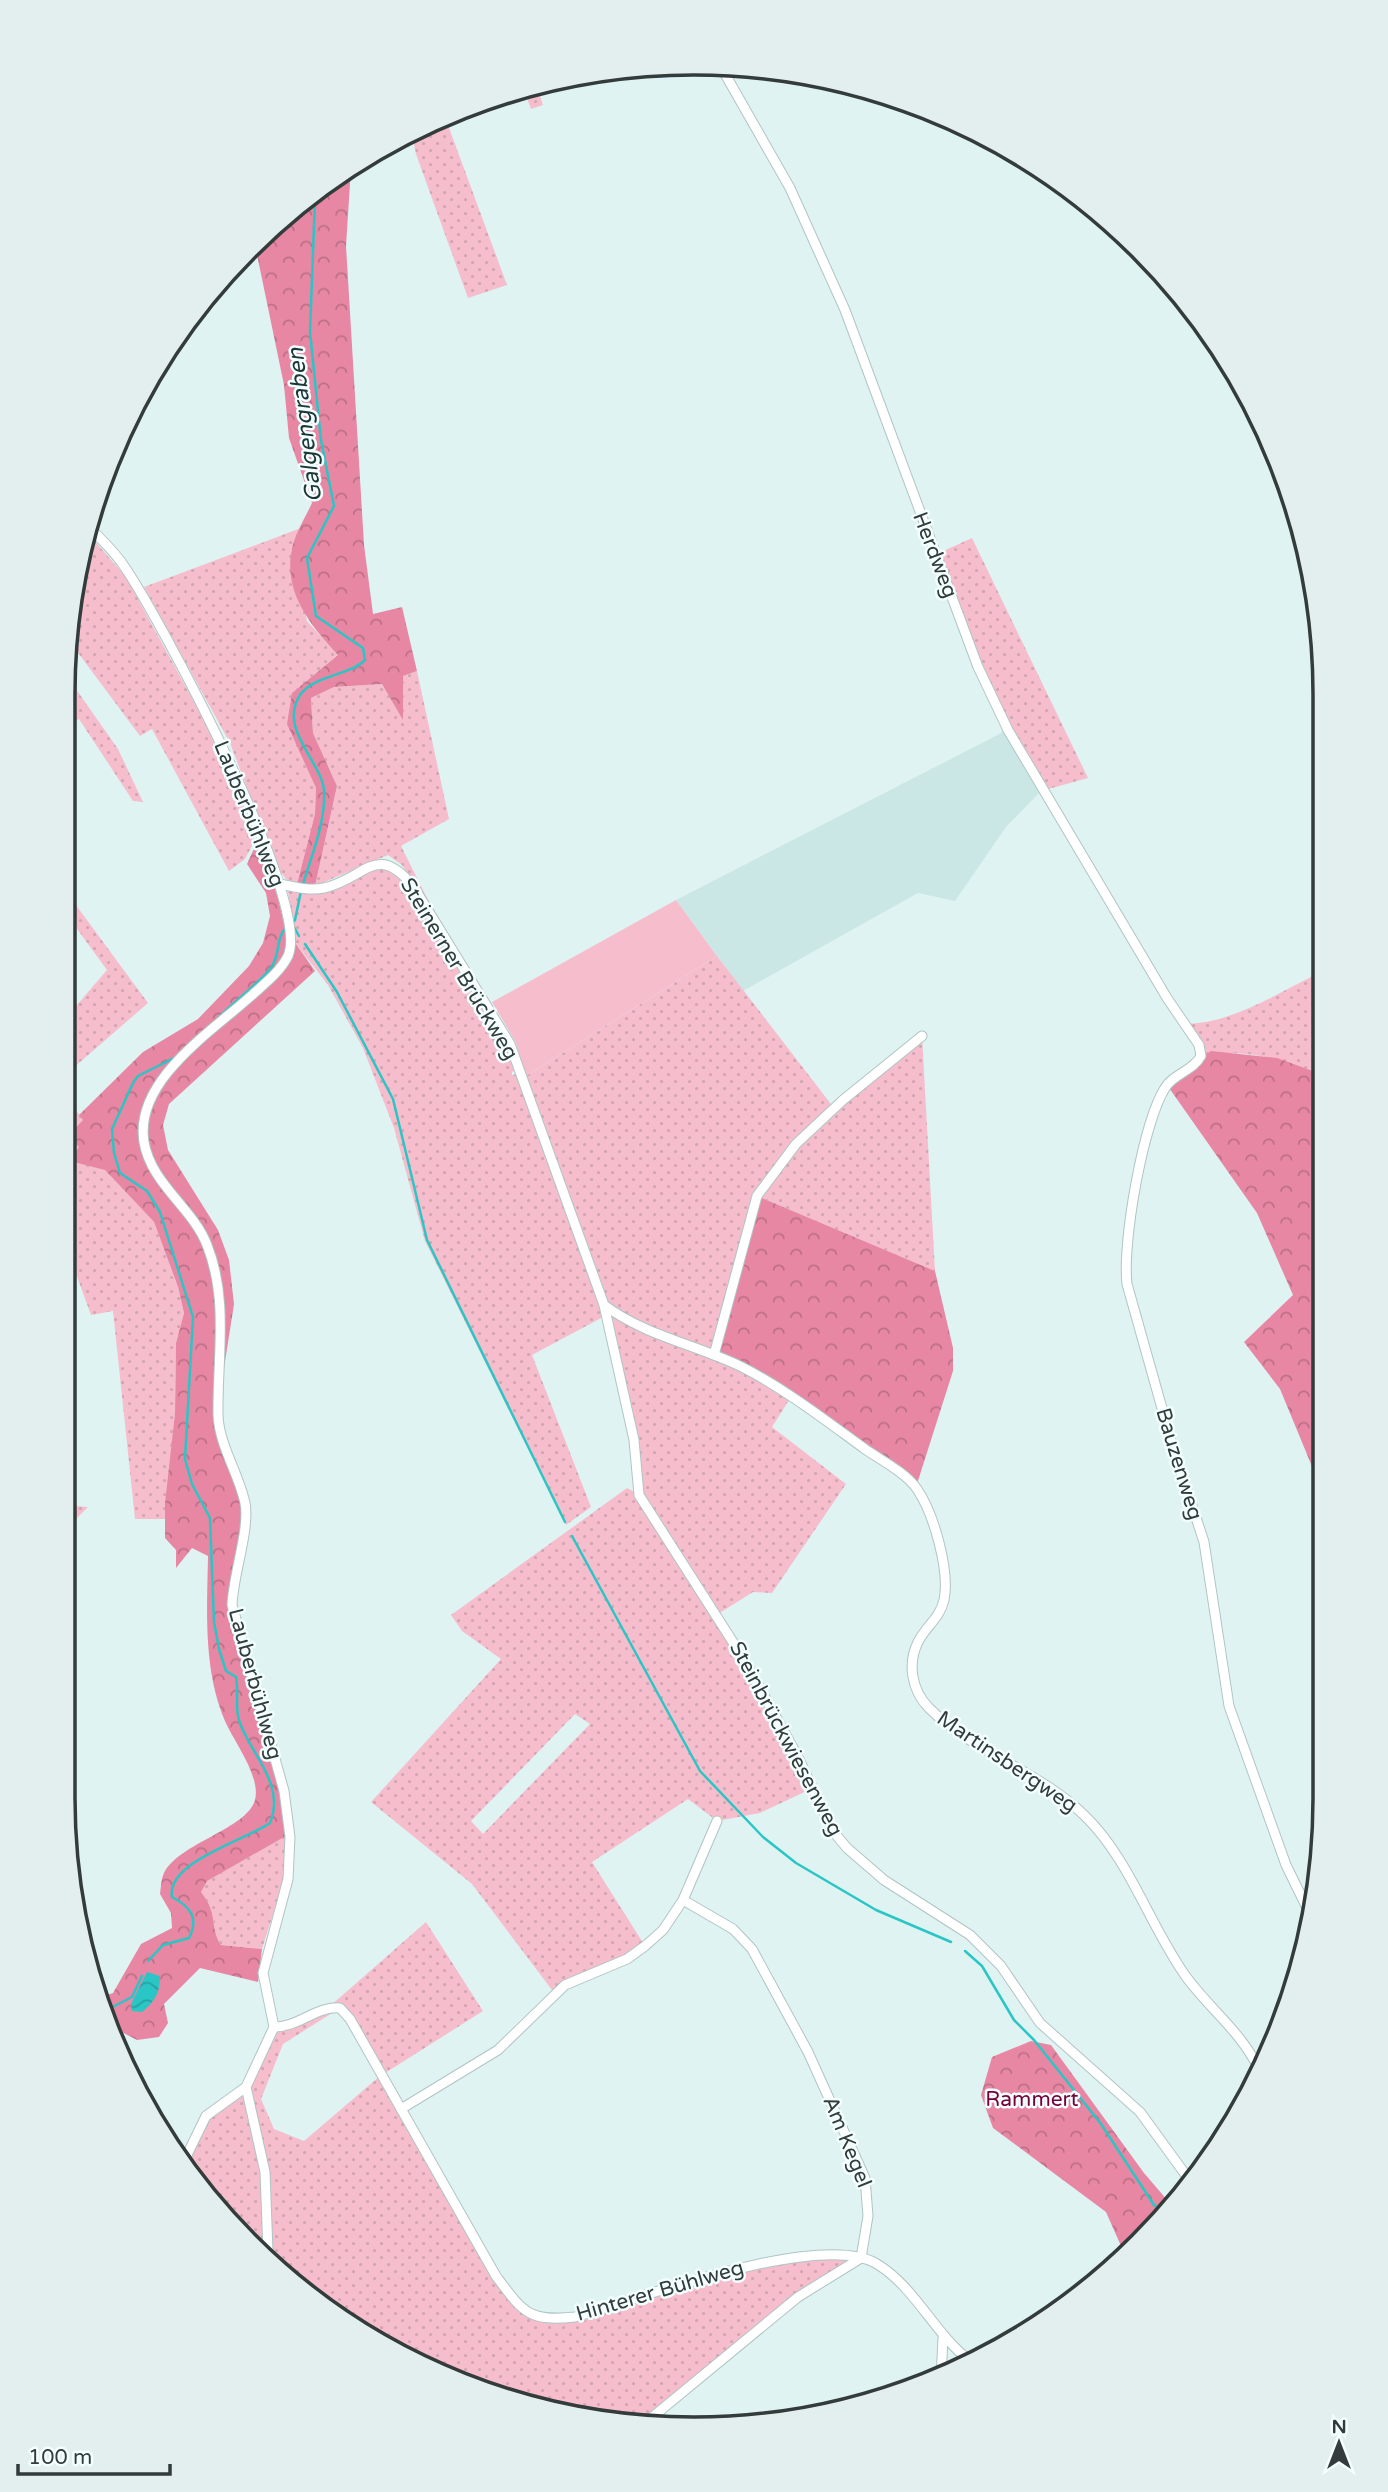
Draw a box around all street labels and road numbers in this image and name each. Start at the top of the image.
street label: Herdweg [907,508,963,602]
street label: Lauberbühlweg [208,737,290,891]
street label: Steinerner Brückweg [395,873,523,1065]
street label: Bauzenweg [1150,1405,1208,1523]
street label: Lauberbühlweg [223,1606,287,1762]
street label: Steinbrückwiesenweg [724,1637,848,1841]
street label: Martinsbergweg [932,1706,1082,1818]
street label: Am Kegel [817,2093,877,2191]
street label: Hinterer Bühlweg [573,2255,747,2327]

